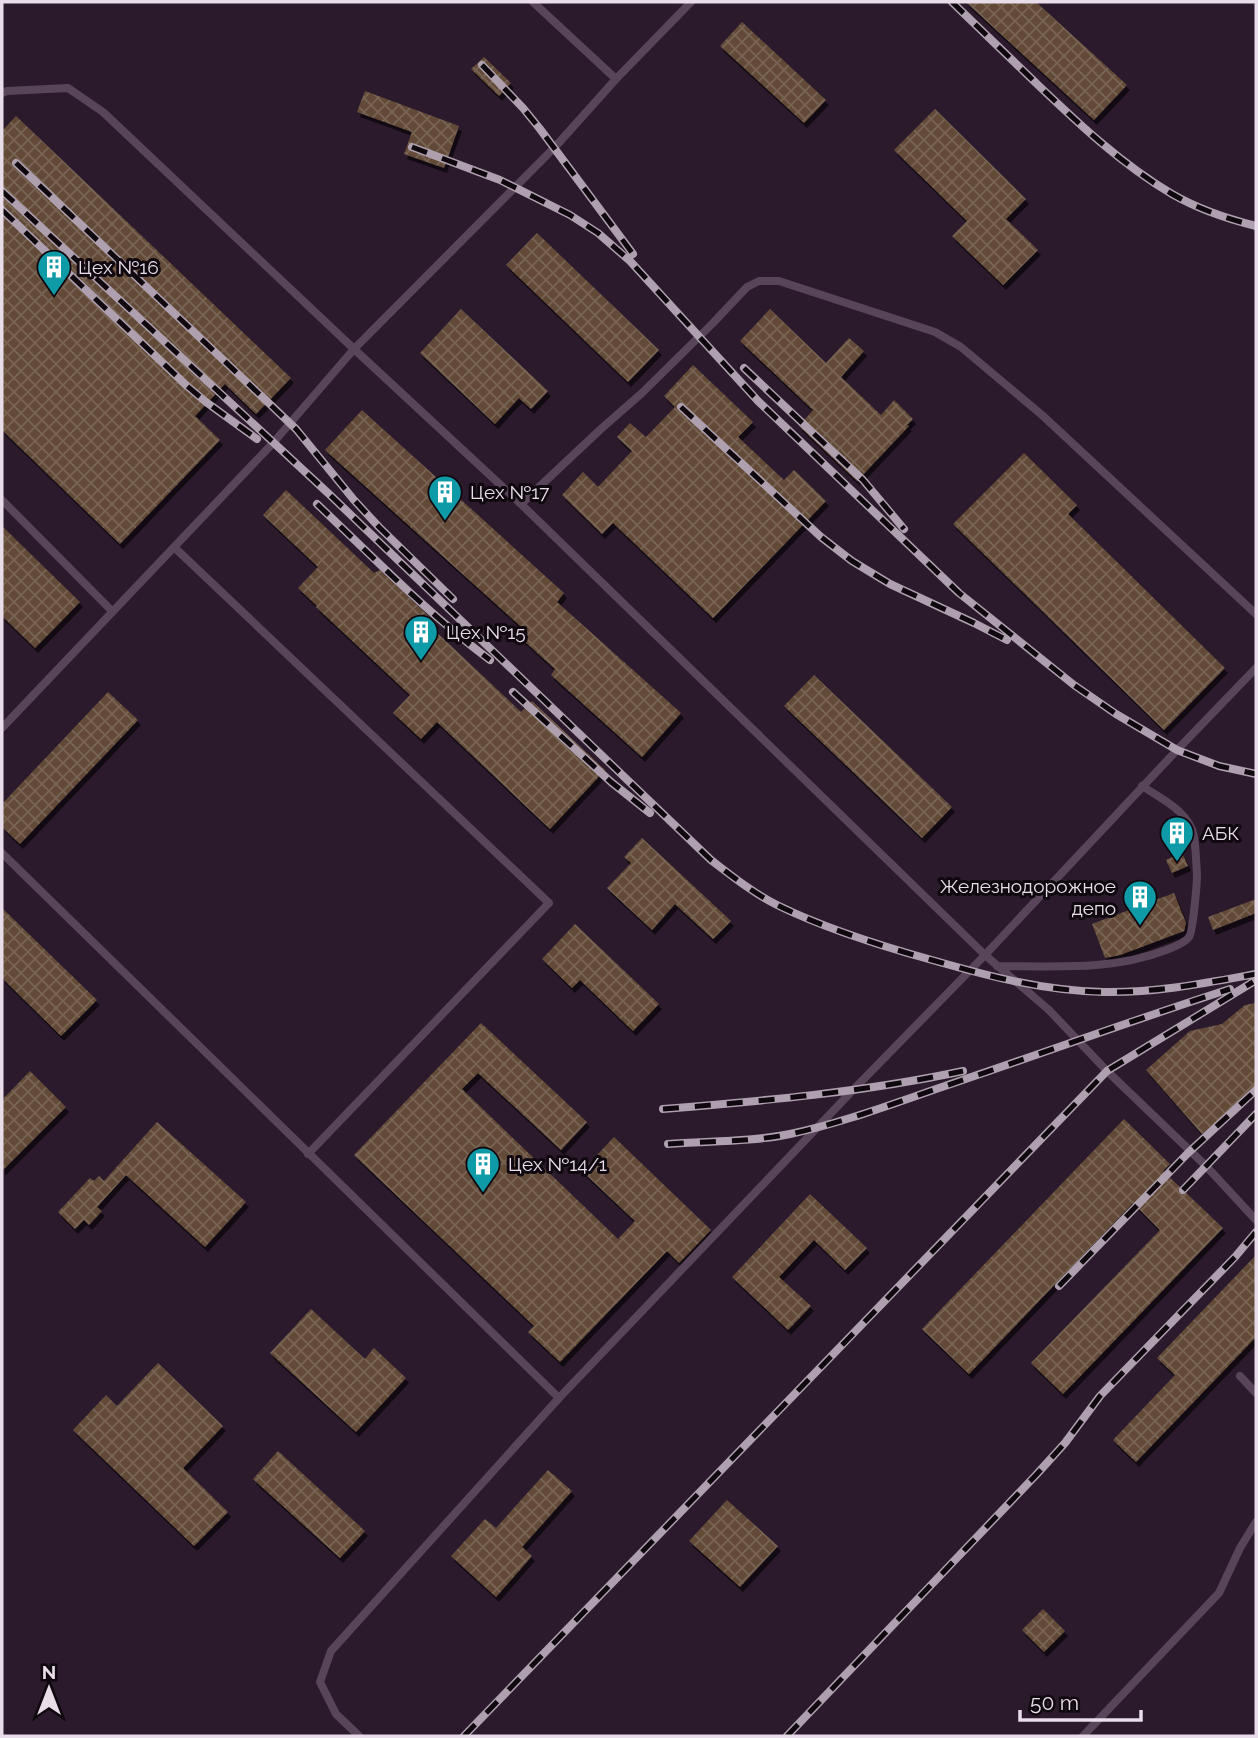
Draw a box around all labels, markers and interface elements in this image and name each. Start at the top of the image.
building icon: Цех №16 [35,248,73,297]
place label: Цех №16 [78,256,159,278]
building icon: Цех №17 [426,473,464,522]
place label: Цех №17 [470,481,549,503]
building icon: Цех №15 [402,613,440,662]
place label: Цех №15 [446,621,526,643]
building icon: АБК [1158,814,1196,863]
place label: АБК [1202,822,1239,844]
place label: Железнодорожное депо [940,875,1116,919]
building icon: Железнодорожное депо [1121,878,1159,927]
building icon: Цех №14/1 [464,1145,502,1194]
place label: Цех №14/1 [508,1153,607,1175]
north arrow [14,1654,84,1724]
text: N [42,1661,56,1683]
scale bar [1020,1678,1141,1722]
text: 50 m [1030,1690,1079,1715]

